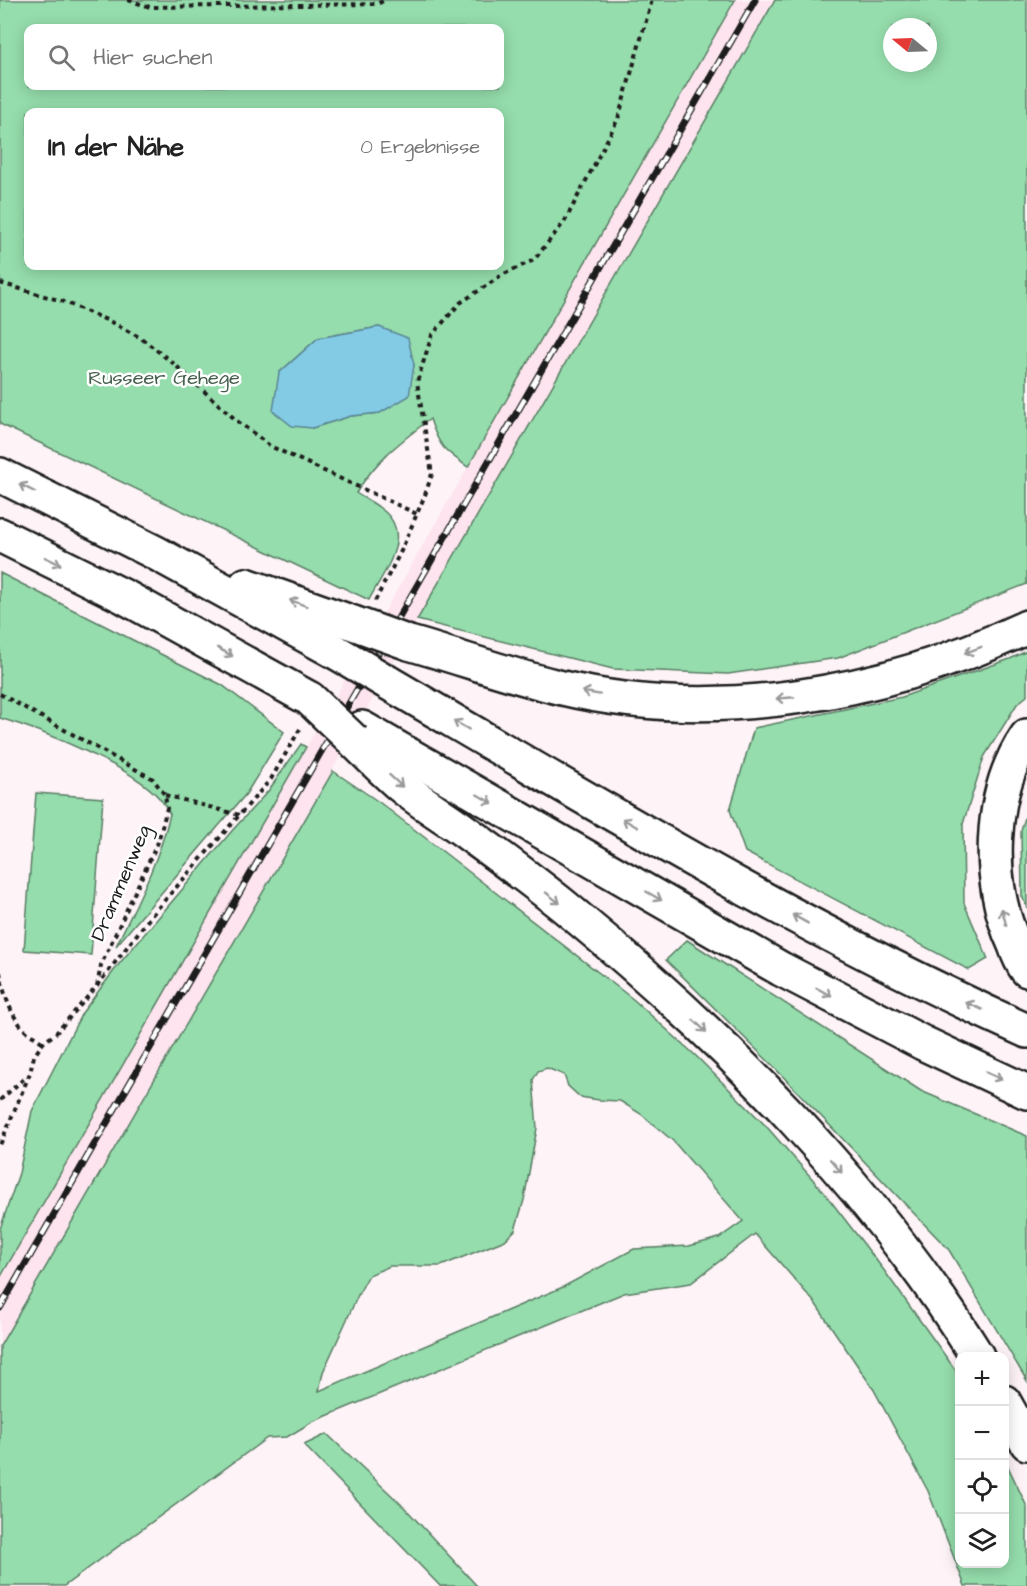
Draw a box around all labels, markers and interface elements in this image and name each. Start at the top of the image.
north arrow [883,18,937,72]
search box [24,24,504,90]
icon: search [45,41,78,74]
text: Hier suchen [93,42,212,73]
text: In der Nähe [48,129,184,165]
text: 0 Ergebnisse [360,133,480,161]
park label: Russeer Gehege [88,364,240,393]
one-way arrow [18,482,36,493]
one-way arrow [43,556,61,568]
one-way arrow [289,597,308,608]
one-way arrow [216,646,233,658]
one-way arrow [965,646,983,657]
one-way arrow [582,687,601,698]
one-way arrow [776,693,796,704]
one-way arrow [453,719,470,731]
one-way arrow [389,774,404,788]
one-way arrow [476,794,493,806]
one-way arrow [622,817,639,829]
street label: Drammenweg [84,821,159,946]
one-way arrow [645,890,662,902]
one-way arrow [544,891,560,904]
one-way arrow [998,907,1010,926]
one-way arrow [791,913,809,924]
one-way arrow [815,986,833,998]
one-way arrow [965,1000,983,1012]
one-way arrow [692,1019,707,1033]
one-way arrow [984,1071,1002,1083]
one-way arrow [828,1157,842,1173]
map controls [955,1352,1009,1568]
button: + [955,1352,1009,1406]
button: − [955,1406,1009,1460]
button: locate [955,1460,1009,1514]
button: layers [955,1514,1009,1568]

